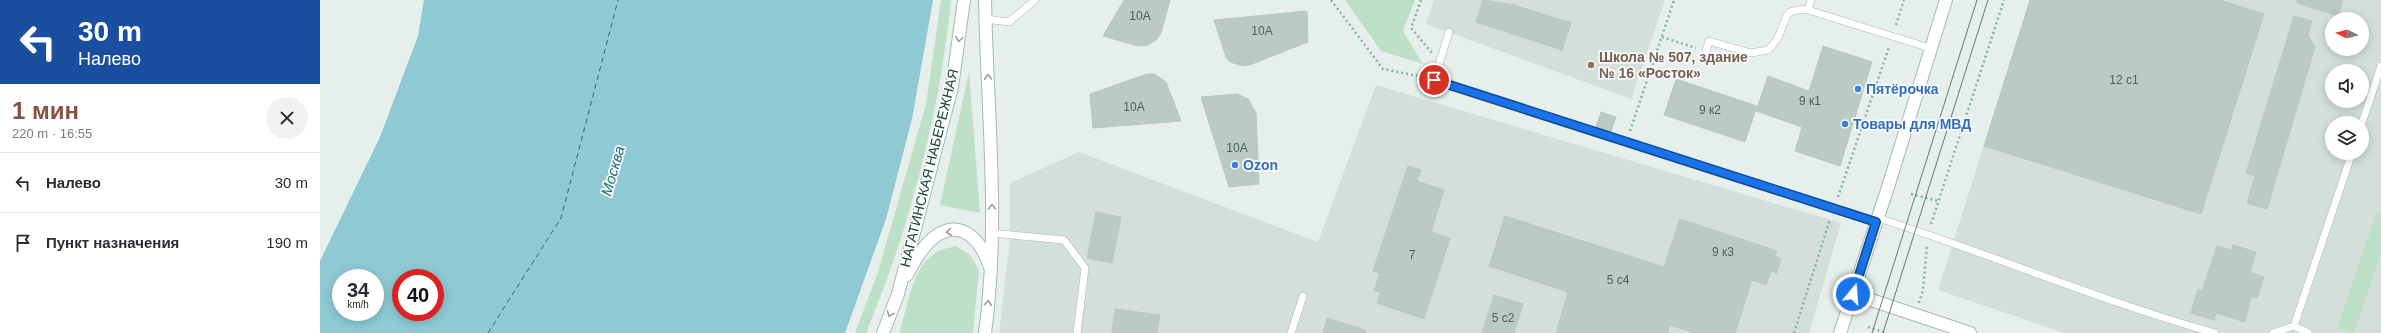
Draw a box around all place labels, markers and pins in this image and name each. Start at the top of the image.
place label: Школа № 507, здание № 16 «Росток» [1599,49,1748,81]
marker: Школа № 507, здание № 16 «Росток» [1586,60,1596,70]
pin [1417,63,1451,97]
place label: Пятёрочка [1866,81,1939,97]
marker: Пятёрочка [1853,84,1863,94]
place label: Товары для МВД [1853,116,1971,132]
marker: Товары для МВД [1840,119,1850,129]
place label: Ozon [1243,157,1278,173]
marker: Ozon [1230,160,1240,170]

